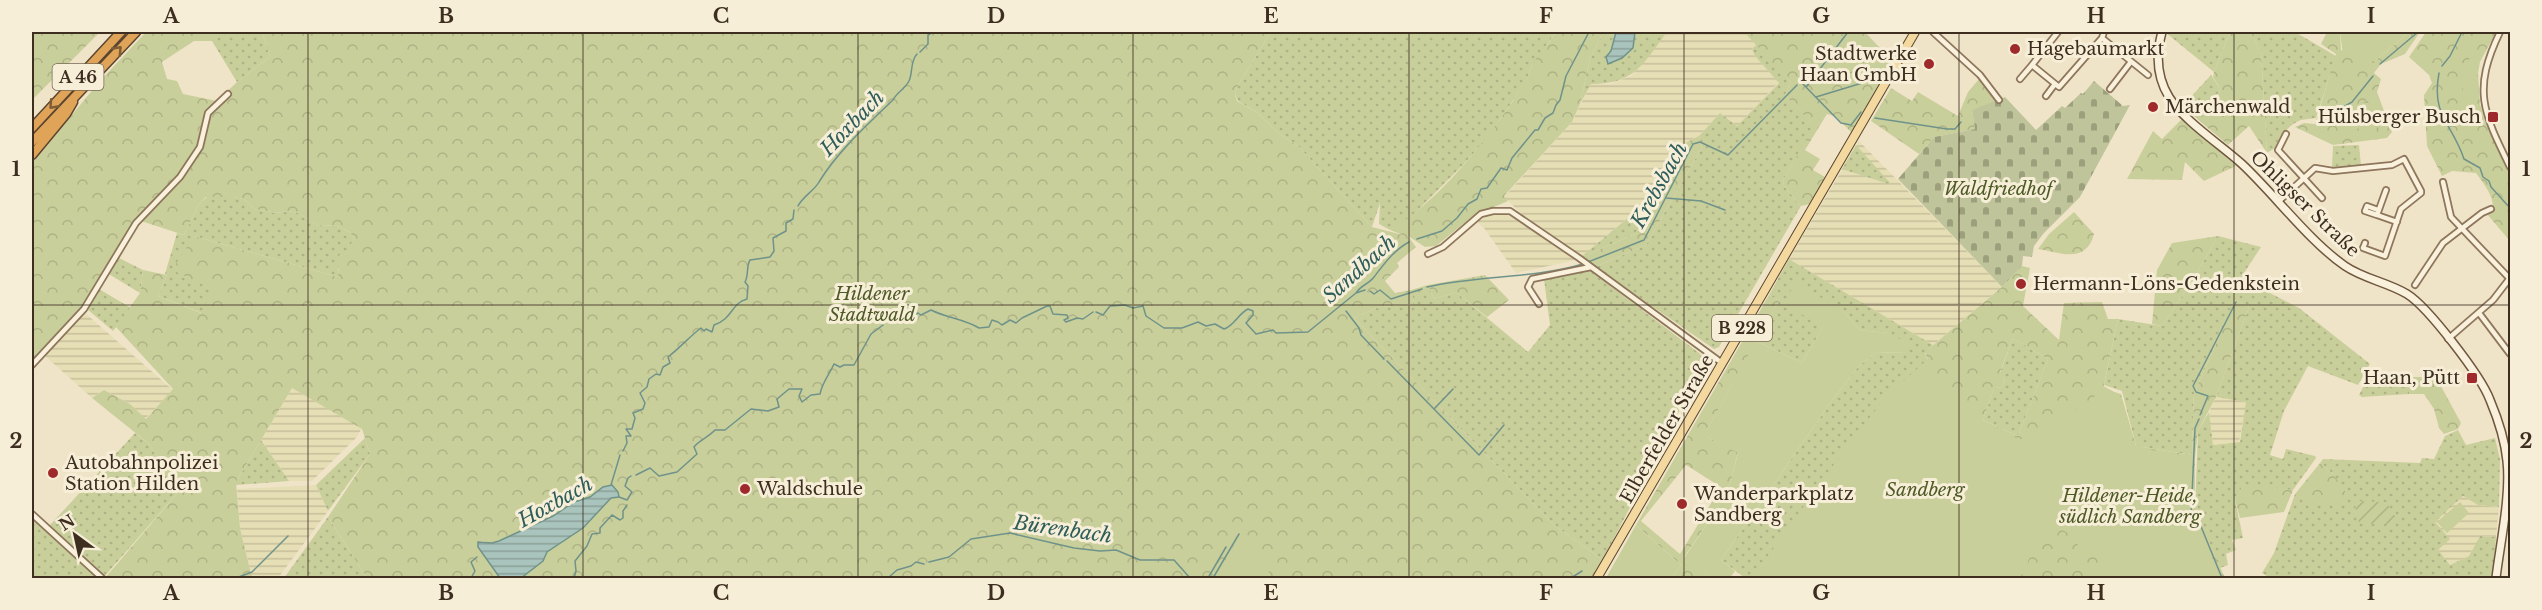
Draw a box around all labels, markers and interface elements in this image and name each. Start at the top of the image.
text: A [162,4,180,28]
text: B [438,4,454,28]
text: C [713,4,729,28]
text: D [987,4,1005,28]
text: E [1263,4,1279,28]
text: F [1539,4,1553,28]
text: G [1812,4,1830,28]
text: H [2087,4,2106,28]
text: I [2367,4,2375,28]
place label: Hagebaumarkt [2027,38,2164,60]
marker: Hagebaumarkt [2008,42,2022,56]
place label: Stadtwerke Haan GmbH [1800,43,1917,86]
one-way arrow [111,46,122,57]
marker: Stadtwerke Haan GmbH [1922,57,1936,71]
road number: A 46 [52,64,104,90]
water label: Hoxbach [814,85,889,161]
place label: Märchenwald [2165,96,2291,118]
one-way arrow [49,98,60,109]
marker: Märchenwald [2146,100,2160,114]
place label: Hülsberger Busch [2318,106,2481,128]
marker: Hülsberger Busch [2486,110,2500,124]
water label: Krebsbach [1625,138,1692,233]
street label: Ohligser Straße [2246,146,2364,262]
text: 1 [12,157,21,181]
text: 1 [2522,157,2531,181]
park label: Waldfriedhof [1944,178,2056,200]
water label: Sandbach [1318,230,1400,308]
place label: Hermann-Löns-Gedenkstein [2033,273,2300,295]
marker: Hermann-Löns-Gedenkstein [2014,277,2028,291]
park label: Hildener Stadtwald [829,283,916,326]
road number: B 228 [1712,315,1772,341]
street label: Elberfelder Straße [1615,351,1719,507]
place label: Haan, Pütt [2363,367,2460,389]
marker: Haan, Pütt [2465,371,2479,385]
text: 2 [9,429,23,453]
text: 2 [2519,429,2533,453]
place label: Autobahnpolizei Station Hilden [64,452,218,495]
marker: Autobahnpolizei Station Hilden [46,466,60,480]
water label: Hoxbach [513,472,597,533]
place label: Waldschule [756,478,863,500]
park label: Sandberg [1886,479,1966,501]
marker: Waldschule [738,482,752,496]
place label: Wanderparkplatz Sandberg [1693,483,1854,526]
park label: Hildener-Heide, südlich Sandberg [2058,485,2202,528]
marker: Wanderparkplatz Sandberg [1675,497,1689,511]
north arrow [45,505,105,565]
text: N [55,510,79,535]
water label: Bürenbach [1011,510,1114,548]
text: A [162,581,180,605]
text: B [438,581,454,605]
text: C [713,581,729,605]
text: D [987,581,1005,605]
text: E [1263,581,1279,605]
text: F [1539,581,1553,605]
text: G [1812,581,1830,605]
text: H [2087,581,2106,605]
text: I [2367,581,2375,605]

